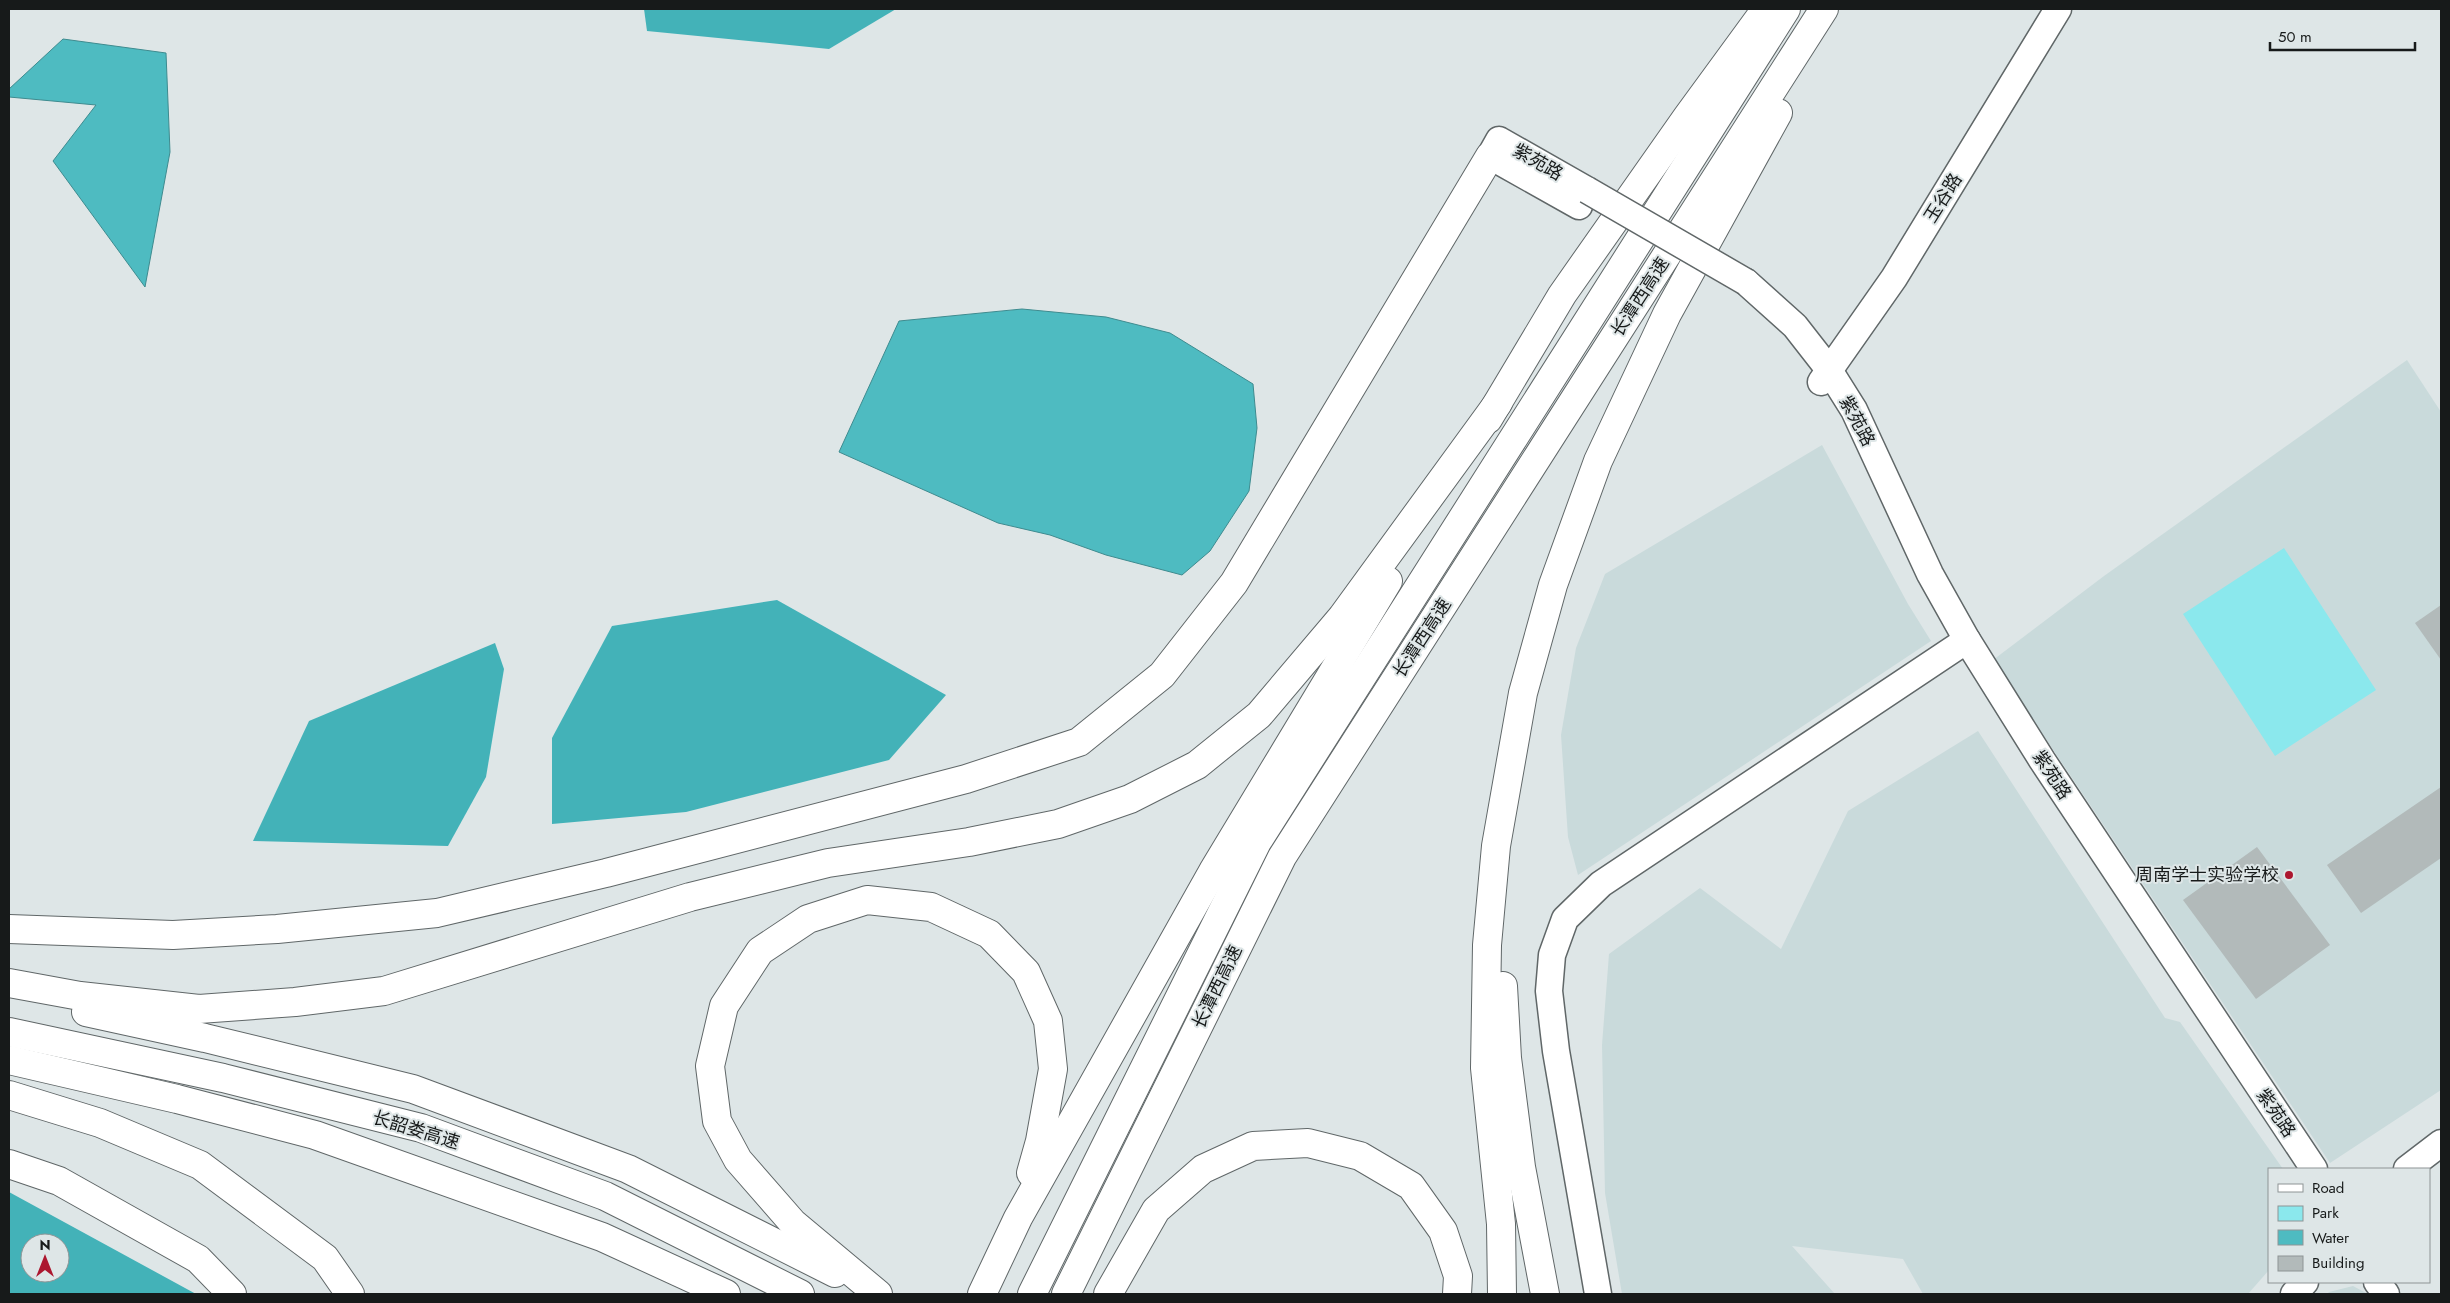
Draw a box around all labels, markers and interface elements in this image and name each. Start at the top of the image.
scale bar [2270,20,2415,52]
text: 50 m [2278,26,2312,48]
street label: 紫苑路 [1508,137,1568,187]
street label: 玉谷路 [1918,168,1968,228]
street label: 长潭西高速 [1605,252,1675,342]
street label: 紫苑路 [1833,391,1881,451]
street label: 长潭西高速 [1387,593,1457,683]
street label: 紫苑路 [2026,745,2078,805]
place label: 周南学士实验学校 [2135,862,2279,888]
marker: 周南学士实验学校 [2283,869,2295,881]
street label: 长潭西高速 [1186,941,1248,1033]
street label: 紫苑路 [2250,1083,2302,1143]
street label: 长韶娄高速 [369,1104,463,1156]
legend [2268,1168,2430,1283]
text: Road [2312,1177,2344,1199]
text: Park [2312,1202,2339,1224]
text: Water [2312,1227,2350,1249]
north arrow [20,1233,70,1283]
text: N [39,1235,51,1255]
text: Building [2312,1252,2364,1274]

